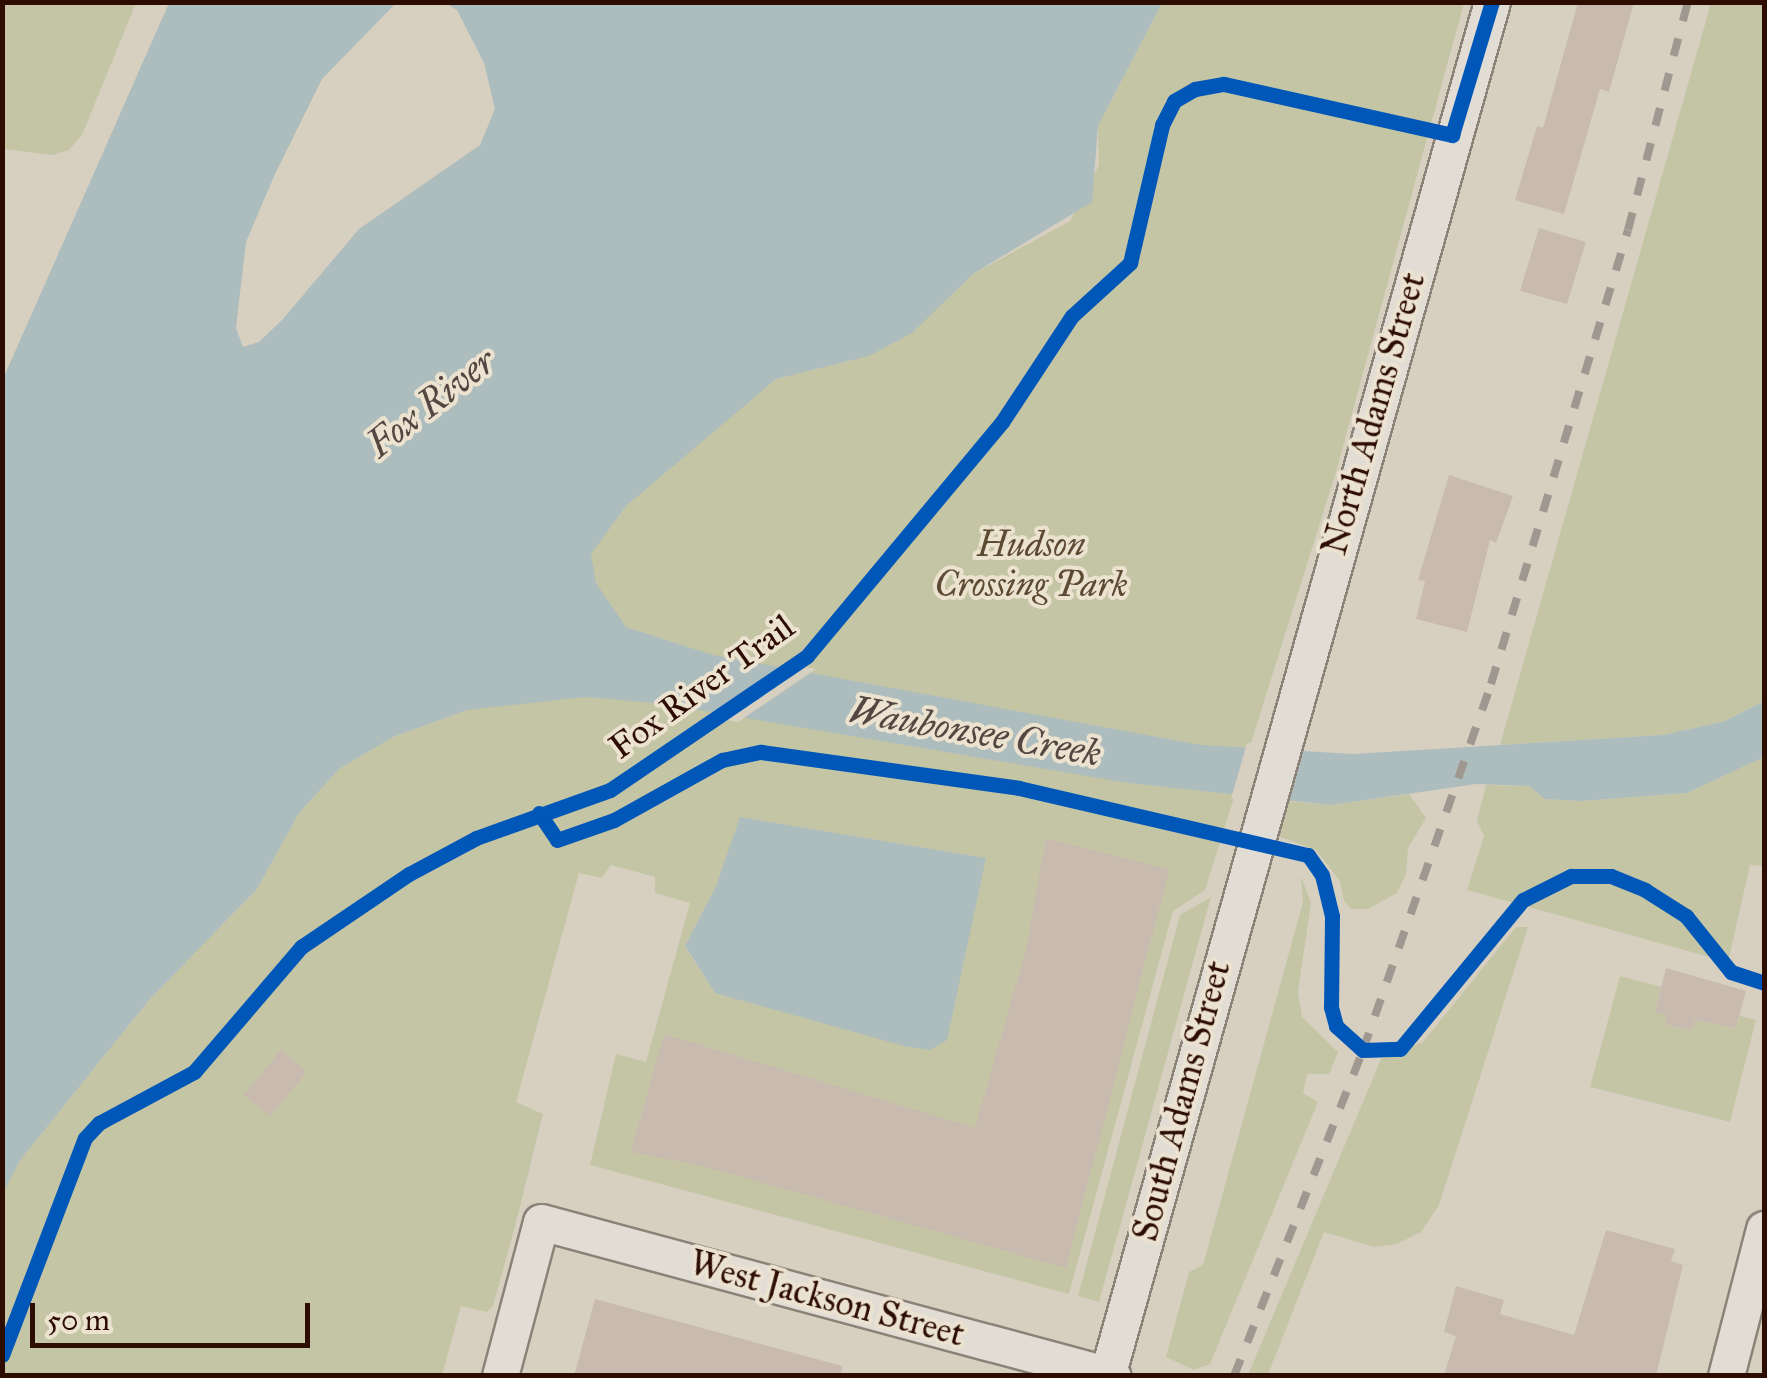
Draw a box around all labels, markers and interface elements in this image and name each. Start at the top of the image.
street label: North Adams Street [1314,268,1434,560]
water label: Fox River [357,339,505,467]
park label: Hudson Crossing Park [934,524,1128,606]
street label: Fox River Trail [601,606,803,768]
water label: Waubonsee Creek [846,687,1104,777]
street label: South Adams Street [1124,956,1240,1246]
street label: West Jackson Street [685,1242,969,1356]
scale bar [35,1283,315,1345]
text: 50 m [47,1302,110,1338]

